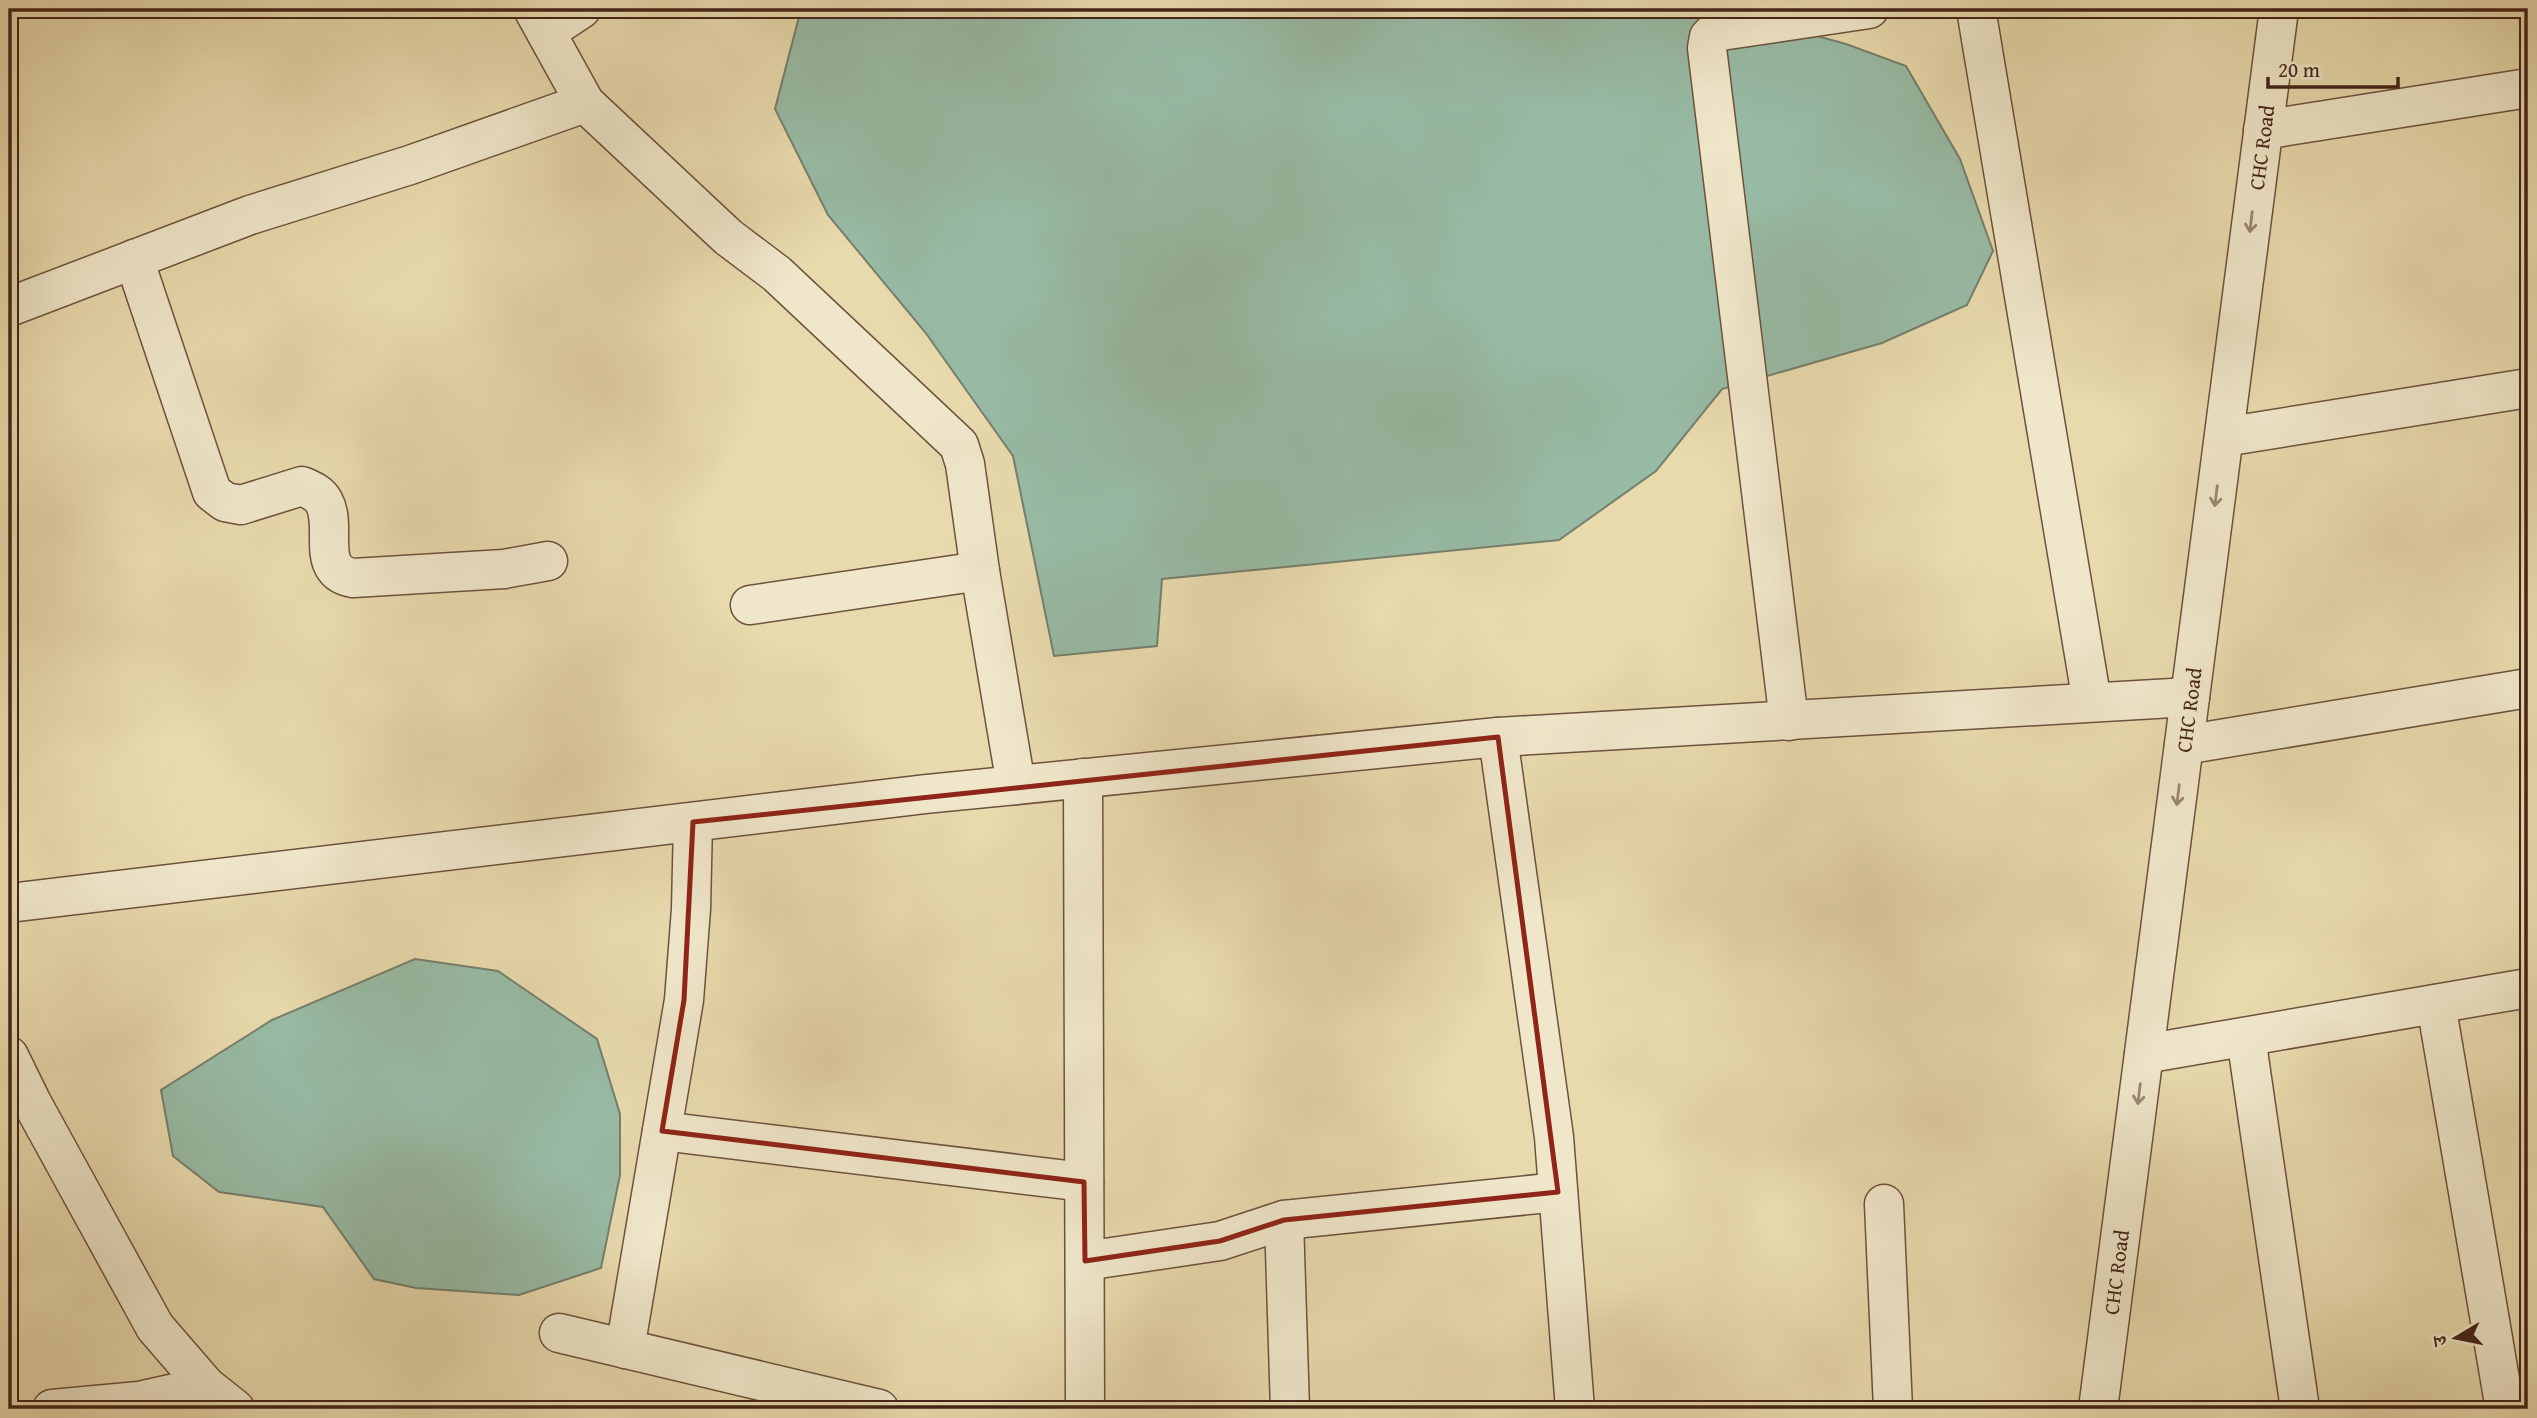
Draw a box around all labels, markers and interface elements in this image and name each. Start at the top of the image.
scale bar [2268,46,2397,90]
text: 20 m [2278,54,2320,85]
street label: CHC Road [2240,102,2282,192]
one-way arrow [2245,210,2258,233]
one-way arrow [2210,485,2223,507]
street label: CHC Road [2168,665,2209,754]
one-way arrow [2171,783,2184,806]
one-way arrow [2133,1082,2146,1104]
street label: CHC Road [2095,1227,2137,1316]
north arrow [2422,1302,2492,1372]
text: उ [2424,1332,2454,1350]

